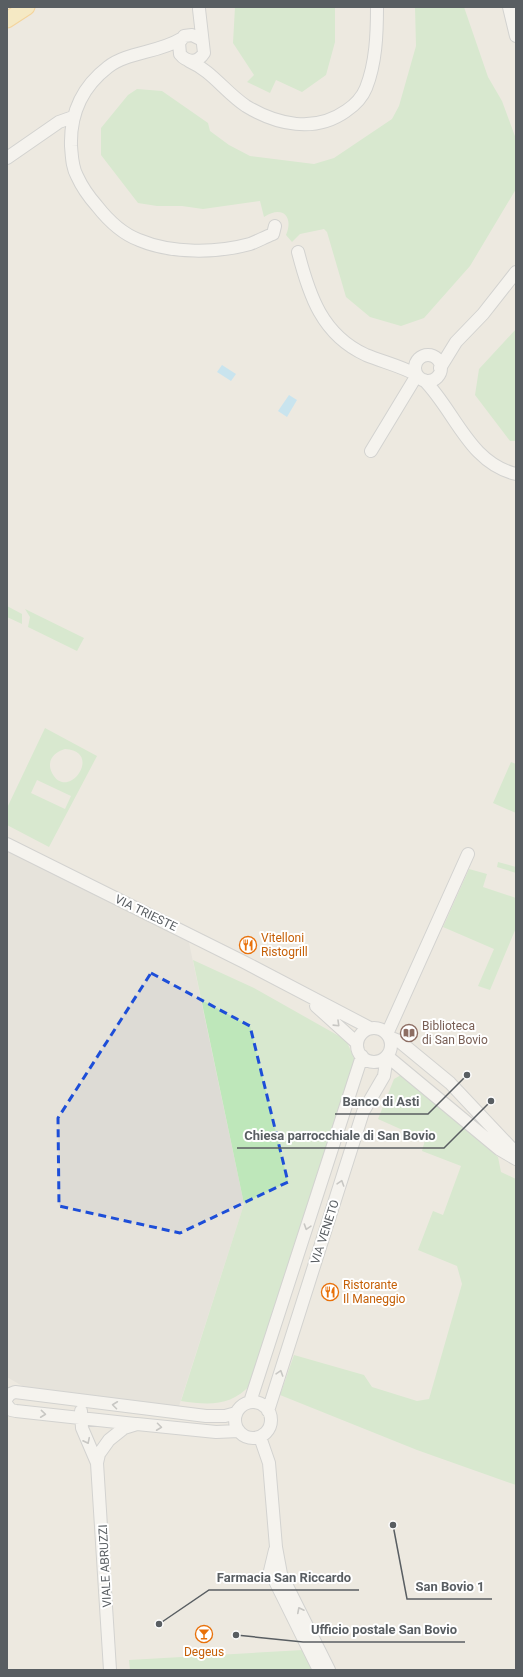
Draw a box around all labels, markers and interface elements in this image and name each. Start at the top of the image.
street label: VIA TRIESTE [113,892,179,934]
place label: Vitelloni Ristogrill [261,931,308,959]
restaurant icon: Vitelloni Ristogrill [238,935,258,955]
one-way arrow [332,1019,340,1027]
place label: Biblioteca di San Bovio [422,1019,488,1047]
library icon: Biblioteca di San Bovio [399,1023,419,1043]
callout: Banco di Asti [335,1089,428,1114]
text: Banco di Asti [342,1094,420,1109]
callout: Chiesa parrocchiale di San Bovio [237,1123,444,1148]
text: Chiesa parrocchiale di San Bovio [244,1128,436,1143]
one-way arrow [336,1179,345,1186]
street label: VIA VENETO [308,1198,342,1266]
one-way arrow [303,1223,312,1230]
place label: Ristorante Il Maneggio [343,1278,406,1306]
restaurant icon: Ristorante Il Maneggio [320,1282,340,1302]
one-way arrow [275,1370,284,1377]
one-way arrow [112,1401,118,1410]
one-way arrow [40,1409,46,1418]
one-way arrow [156,1422,162,1431]
one-way arrow [82,1437,90,1444]
street label: VIALE ABRUZZI [96,1524,114,1608]
callout: Farmacia San Riccardo [209,1565,359,1590]
text: Farmacia San Riccardo [217,1570,351,1585]
callout: San Bovio 1 [407,1574,492,1599]
text: San Bovio 1 [415,1579,485,1594]
one-way arrow [297,1606,304,1614]
callout: Ufficio postale San Bovio [303,1617,465,1642]
text: Ufficio postale San Bovio [311,1622,457,1637]
bar icon: Degeus [194,1624,214,1644]
place label: Degeus [184,1645,224,1659]

